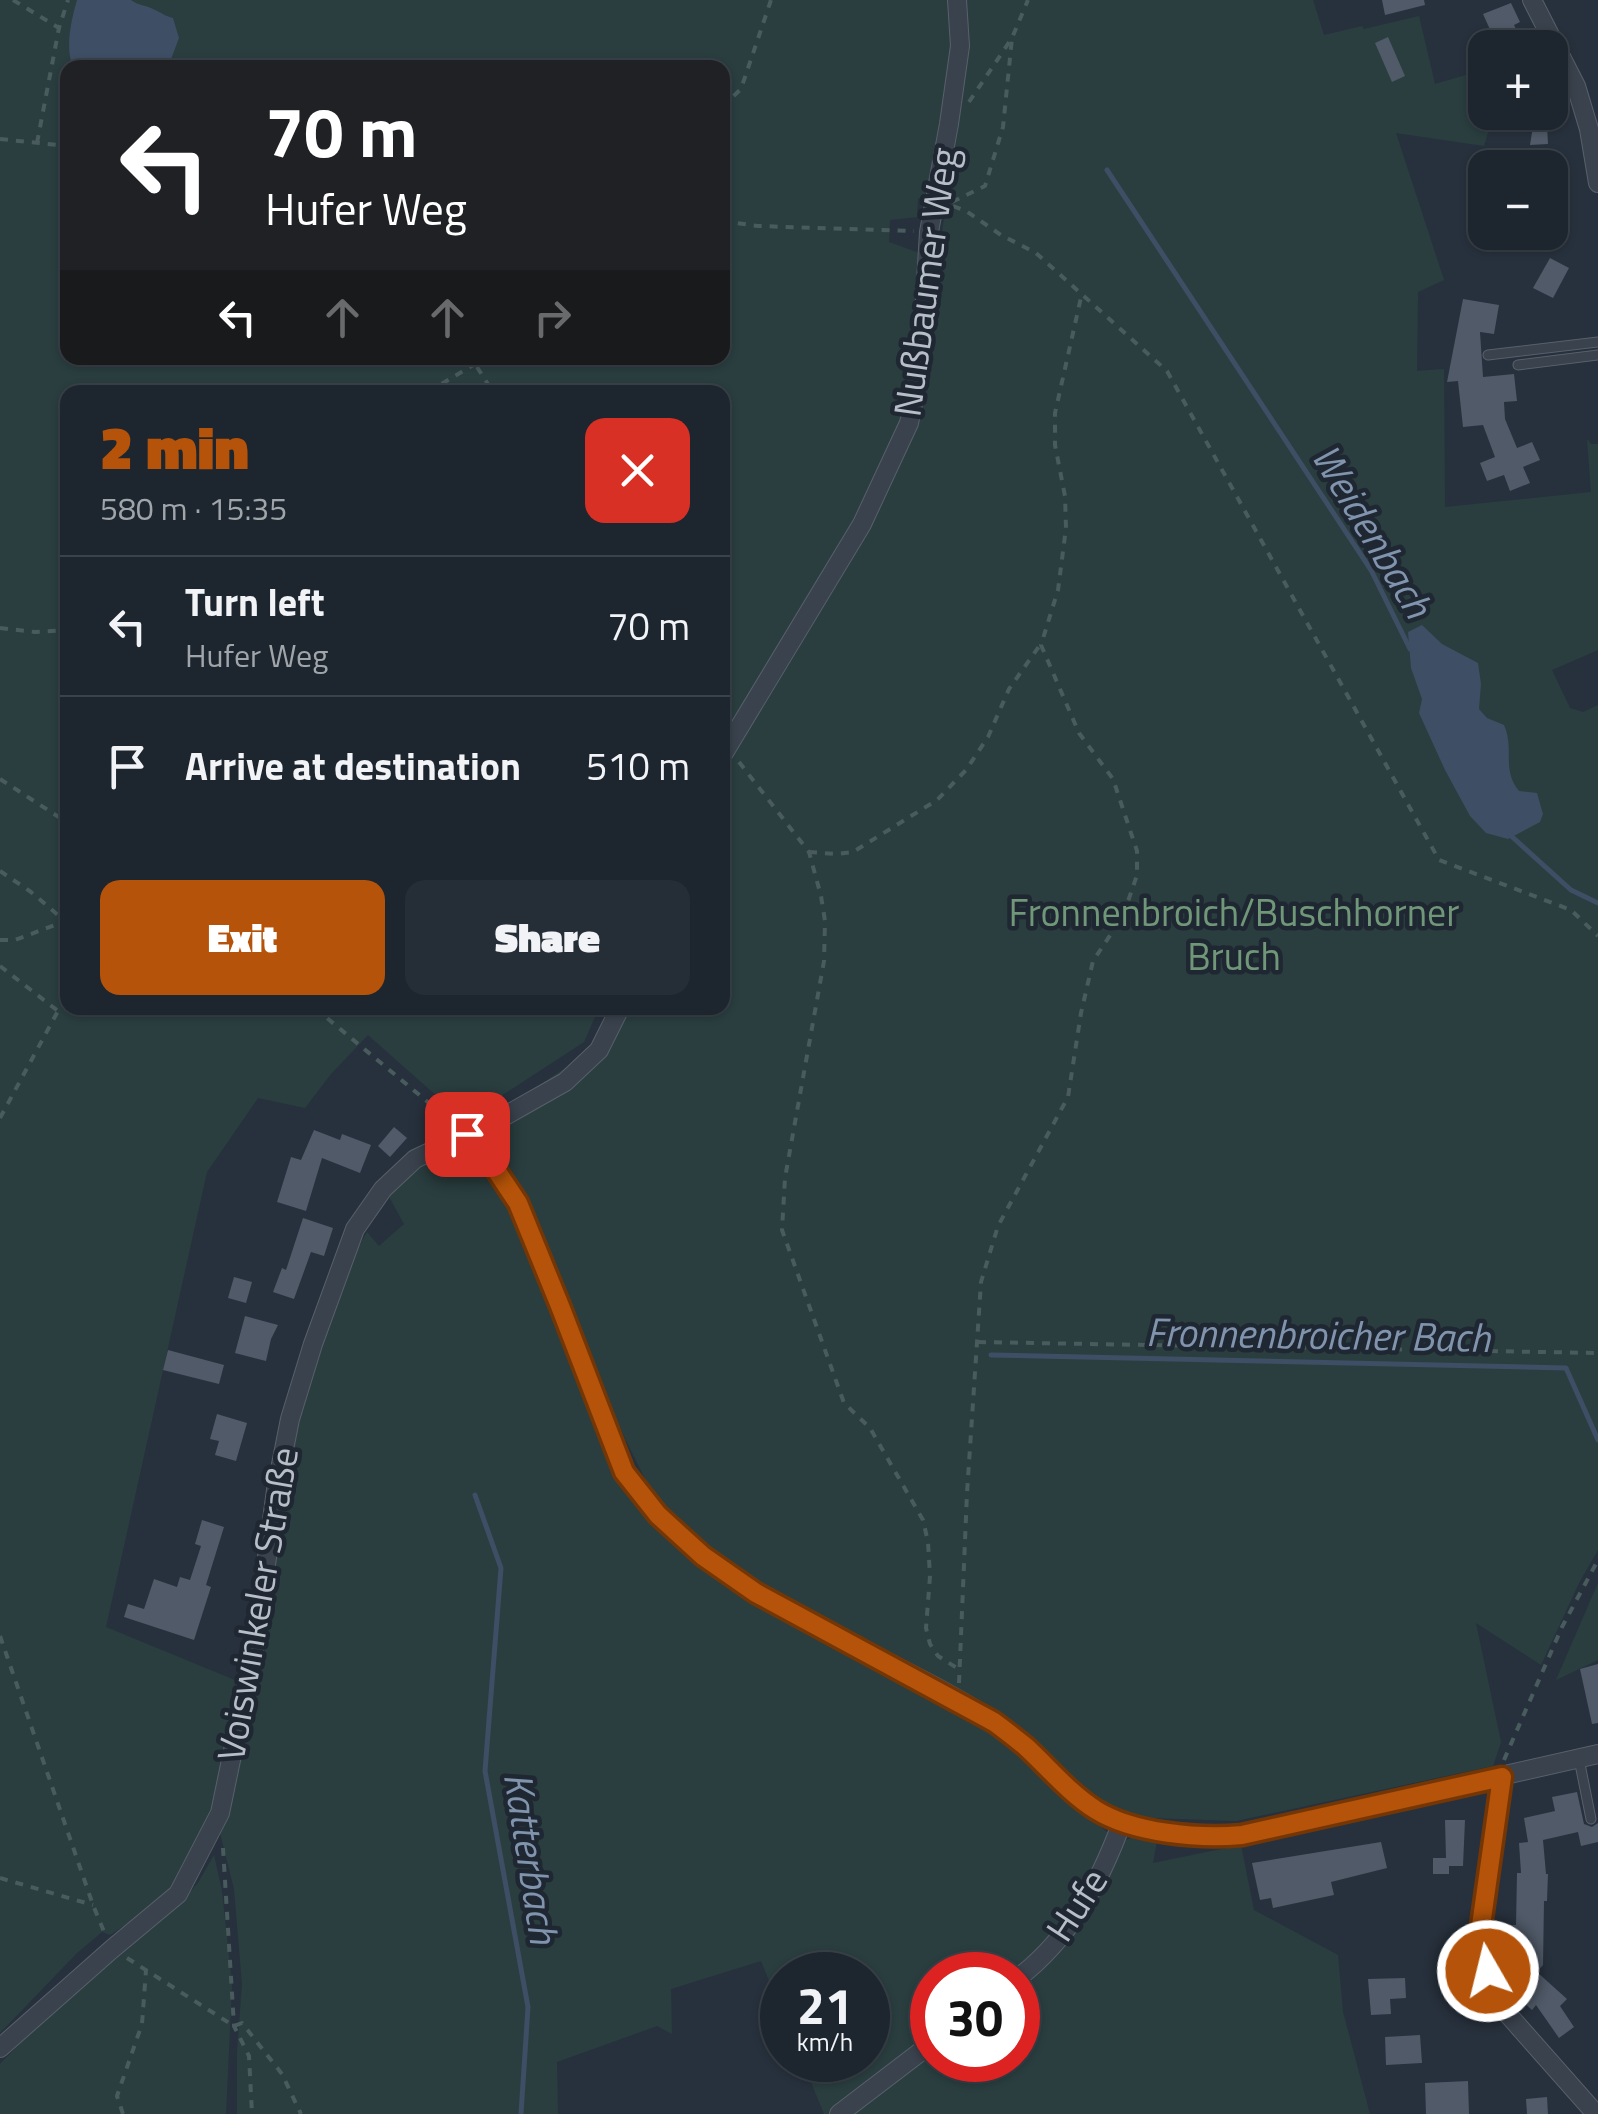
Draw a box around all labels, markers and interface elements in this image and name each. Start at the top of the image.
map controls [1468,30,1568,250]
button: + [1468,30,1568,130]
text: 70 m [265,78,418,184]
icon: left [100,100,230,230]
street label: Nußbaumer Weg [877,144,973,420]
button: − [1468,150,1568,250]
text: Hufer Weg [265,174,467,242]
icon: left [210,290,265,345]
icon: ahead [315,290,370,345]
icon: ahead [420,290,475,345]
icon: right [525,290,580,345]
text: 2 min [100,401,249,492]
button: close [585,418,690,523]
water label: Weidenbach [1296,432,1449,630]
text: 580 m · 15:35 [100,484,287,532]
text: Turn left [185,573,325,631]
text: 70 m [607,597,690,655]
icon: left [100,599,155,654]
text: Hufer Weg [185,631,329,679]
text: Arrive at destination [185,737,521,795]
text: 510 m [586,737,690,795]
icon: arrive [100,739,155,794]
button: Exit [100,880,385,995]
button: Share [405,880,690,995]
park label: Fronnenbroich/Buschhorner Bruch [1009,883,1459,985]
pin [425,1092,510,1177]
icon: arrive [440,1107,495,1162]
water label: Fronnenbroicher Bach [1145,1301,1492,1368]
street label: Voiswinkeler Straße [201,1442,313,1765]
water label: Katterbach [488,1768,575,1949]
street label: Hufe [1031,1856,1122,1953]
position arrow [1436,1919,1540,2023]
speed limit sign: 30 [910,1952,1040,2082]
text: 21 [797,1967,853,2043]
text: km/h [797,2023,853,2061]

